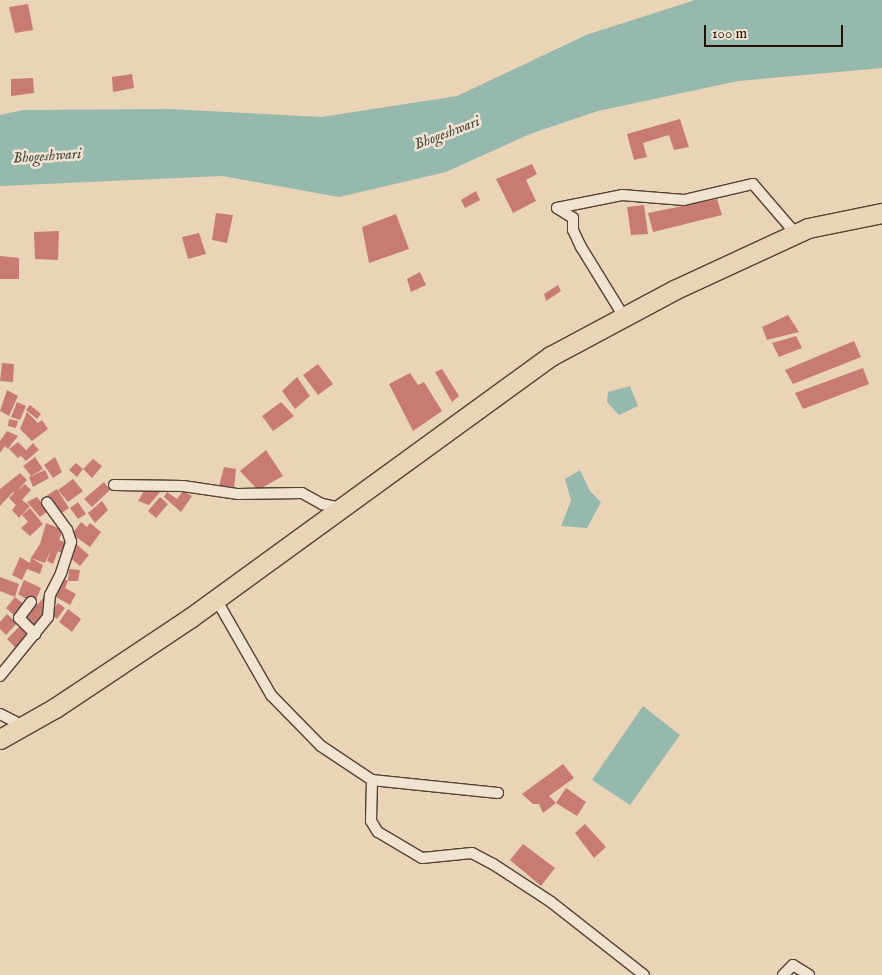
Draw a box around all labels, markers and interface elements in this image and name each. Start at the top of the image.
scale bar [707,15,846,47]
text: 100 m [712,24,747,43]
water label: Bhogeshwari [412,112,482,154]
water label: Bhogeshwari [12,145,82,167]

